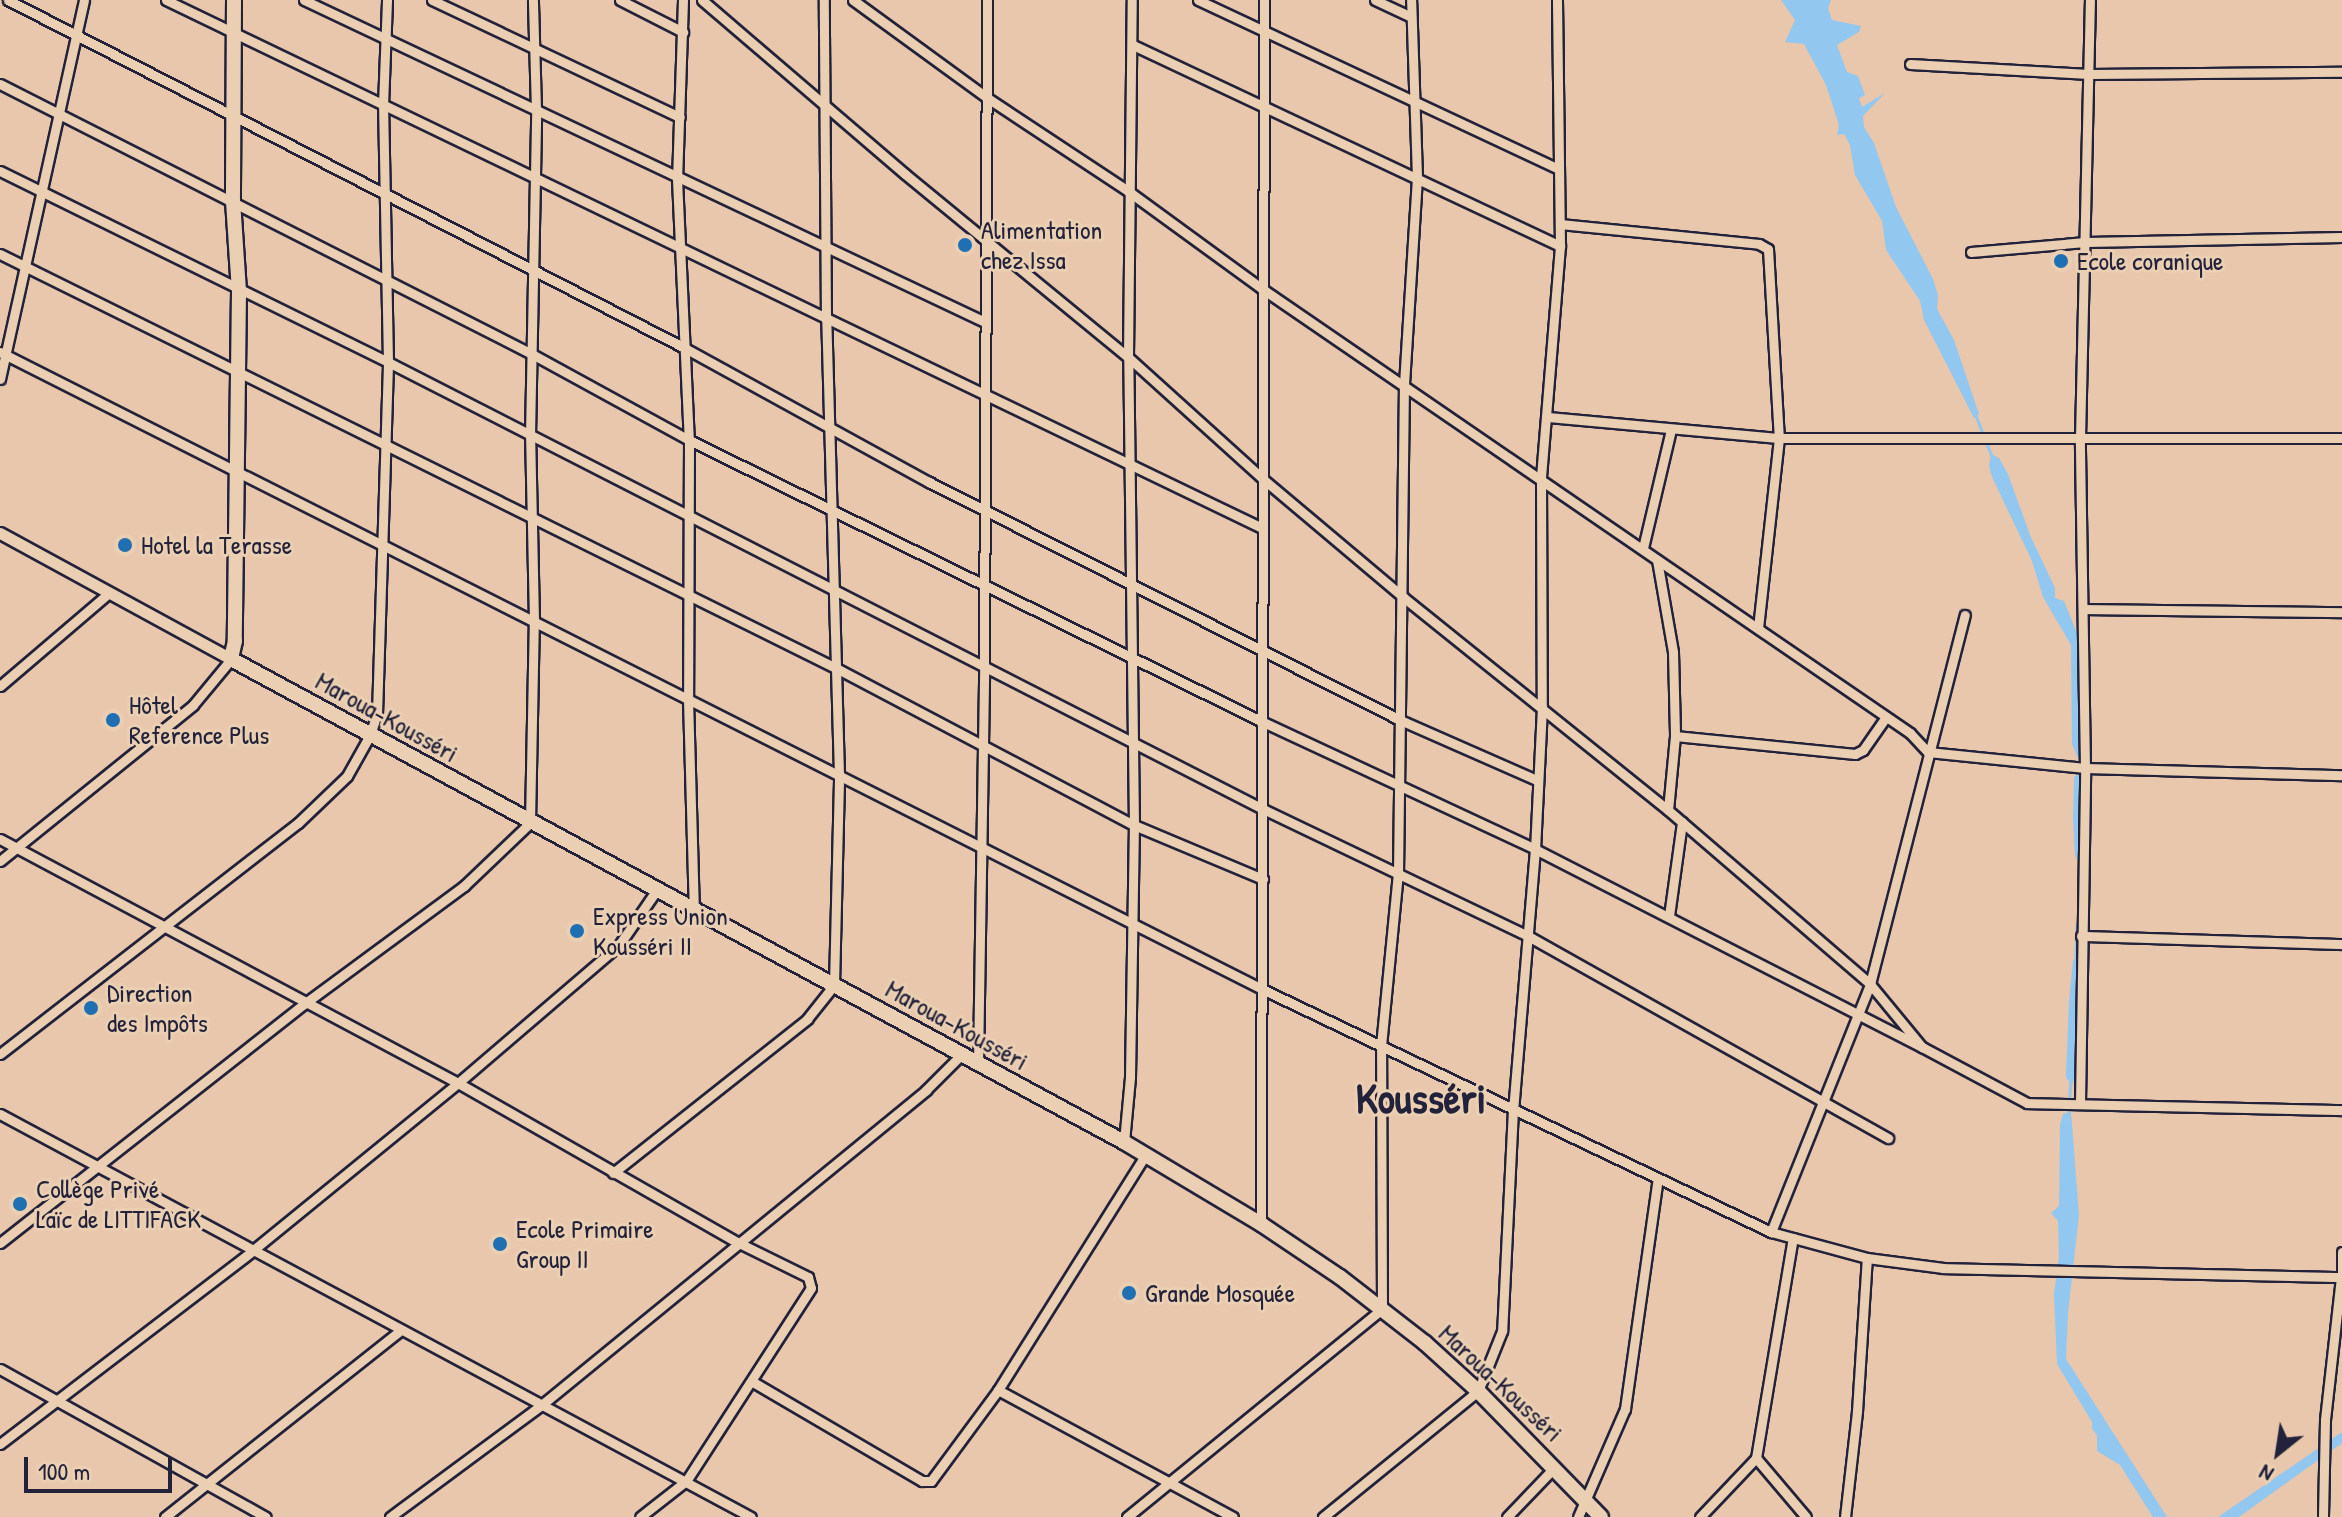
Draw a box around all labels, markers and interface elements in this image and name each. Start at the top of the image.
place label: Alimentation chez Issa [981,214,1102,276]
marker: Alimentation chez Issa [956,236,974,254]
place label: Ecole coranique [2077,245,2223,277]
marker: Ecole coranique [2052,252,2070,270]
place label: Hotel la Terasse [141,529,292,561]
marker: Hotel la Terasse [116,536,134,554]
street label: Maroua-Kousséri [310,665,464,769]
place label: Hôtel Reference Plus [129,689,269,750]
marker: Hôtel Reference Plus [104,711,122,729]
place label: Express Union Kousséri II [593,900,728,962]
marker: Express Union Kousséri II [568,922,586,940]
street label: Maroua-Kousséri [880,973,1034,1077]
place label: Direction des Impôts [107,977,208,1038]
marker: Direction des Impôts [82,999,100,1017]
district label: Kousséri [1356,1073,1486,1123]
place label: Collège Privé Laïc de LITTIFACK [36,1173,201,1234]
marker: Collège Privé Laïc de LITTIFACK [11,1195,29,1213]
place label: Ecole Primaire Group II [516,1213,654,1274]
marker: Ecole Primaire Group II [491,1235,509,1253]
place label: Grande Mosquée [1145,1277,1295,1309]
marker: Grande Mosquée [1120,1284,1138,1302]
street label: Maroua-Kousséri [1433,1318,1569,1448]
north arrow [2238,1413,2318,1493]
scale bar [28,1441,176,1491]
text: 100 m [38,1455,90,1487]
text: N [2253,1458,2279,1490]

